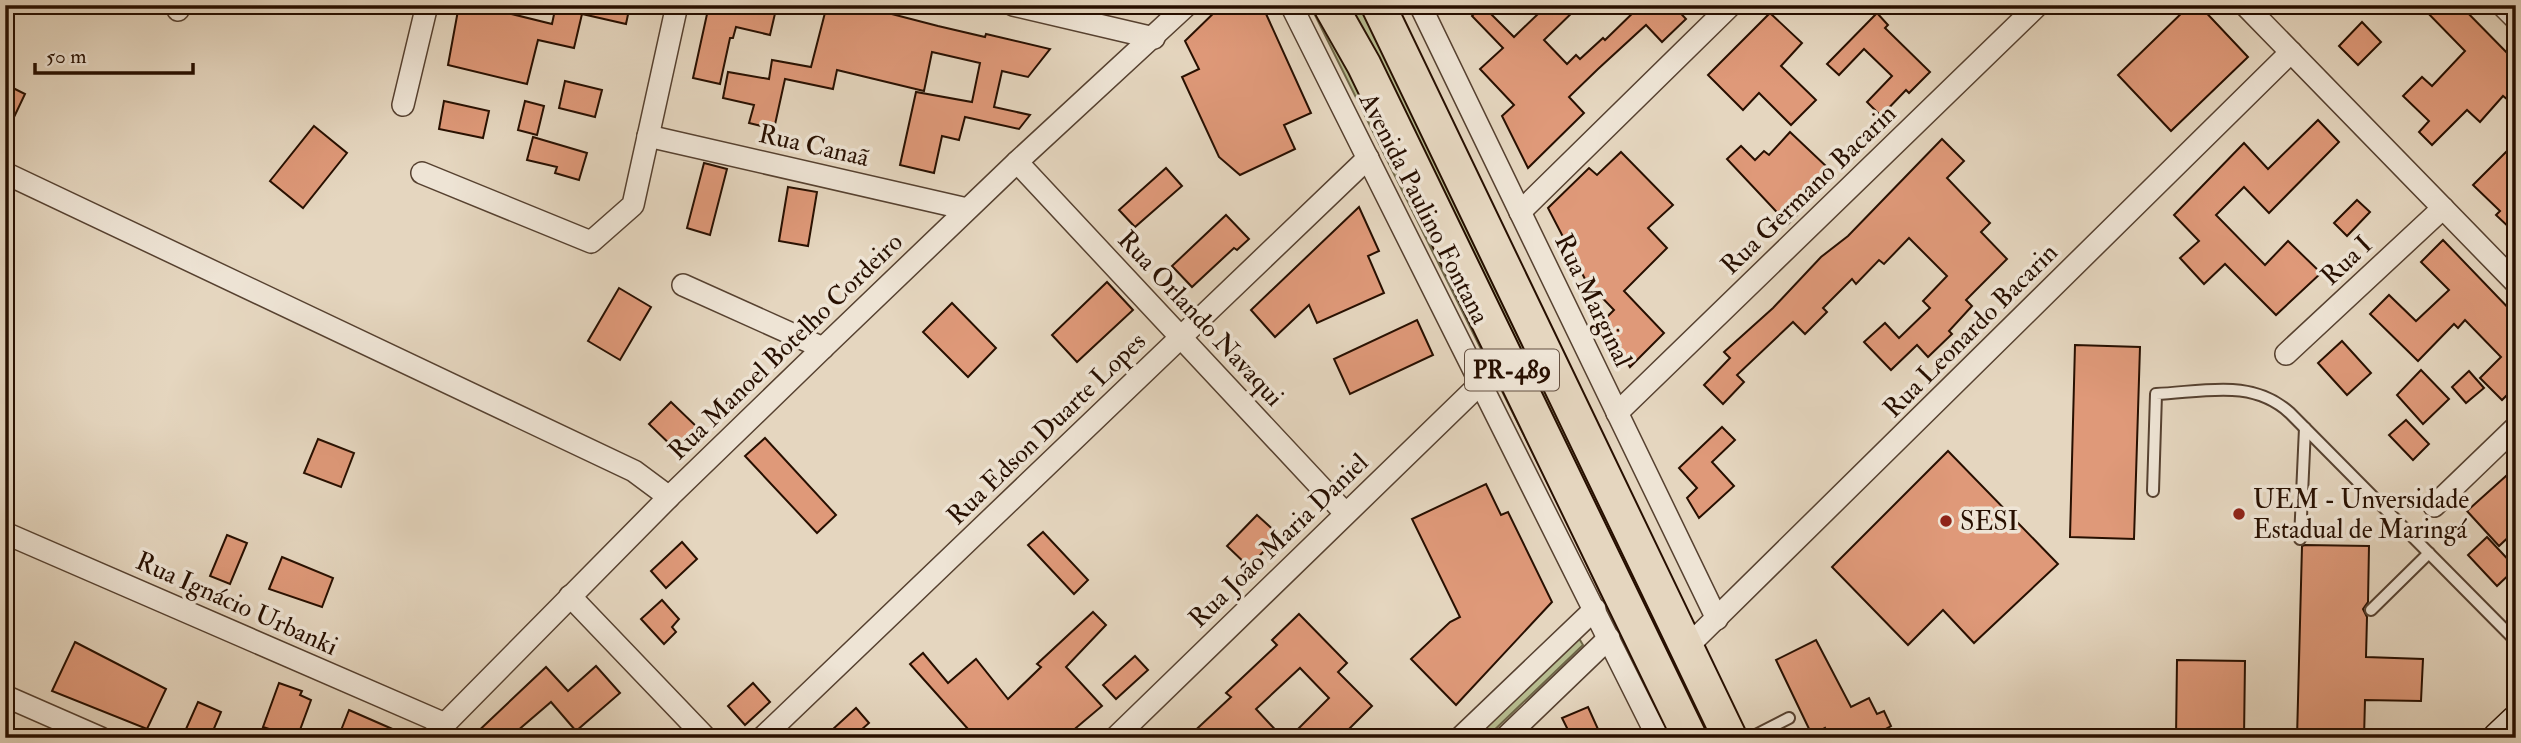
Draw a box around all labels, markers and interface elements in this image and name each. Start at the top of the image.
scale bar [35,32,192,76]
text: 50 m [46,43,87,70]
street label: Avenida Paulino Fontana [1351,87,1496,330]
street label: Rua Germano Bacarin [1714,98,1903,282]
street label: Rua Canaã [755,118,872,174]
street label: Rua Orlando Navaqui [1111,224,1290,413]
street label: Rua Manoel Botelho Cordeiro [662,226,910,467]
street label: Rua Marginal [1547,229,1639,372]
street label: Rua I [2314,229,2379,292]
street label: Rua Leonardo Bacarin [1877,237,2065,425]
street label: Rua Edson Duarte Lopes [941,325,1154,533]
road number: PR-489 [1465,349,1559,390]
street label: Rua João Maria Daniel [1182,447,1375,635]
place label: UEM - Unversidade Estadual de Maringá [2253,484,2469,546]
place label: SESI [1960,506,2018,538]
marker: UEM - Unversidade Estadual de Maringá [2231,506,2247,522]
marker: SESI [1938,513,1954,529]
street label: Rua Ignácio Urbanki [131,545,343,663]

